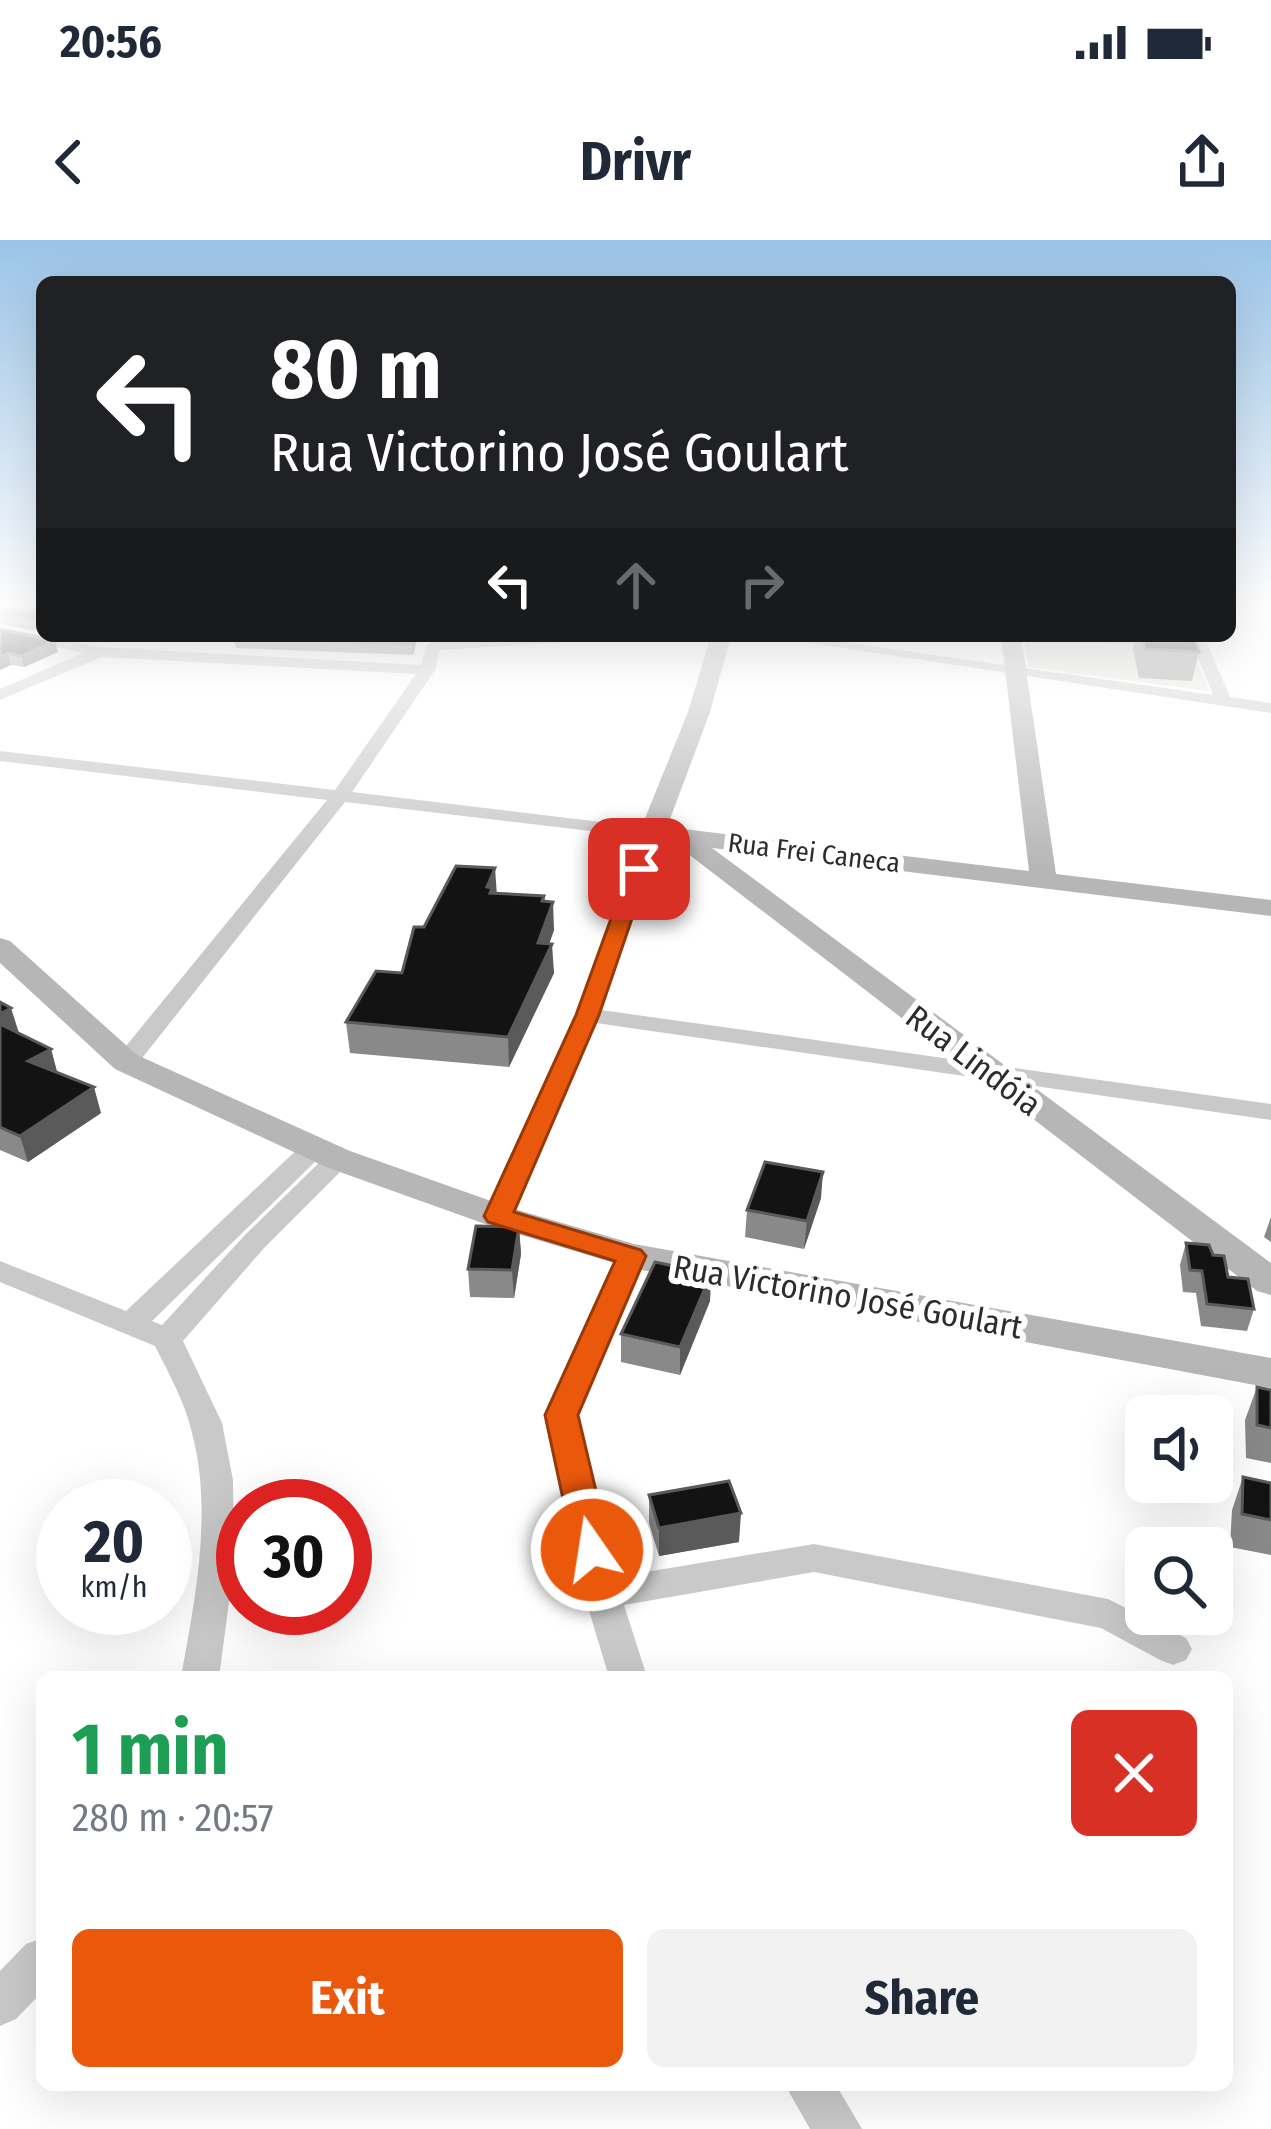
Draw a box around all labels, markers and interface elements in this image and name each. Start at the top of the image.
text: 20:56 [60,15,162,69]
icon: back [36,129,102,195]
icon: share [1169,129,1235,195]
text: Drivr [580,130,691,194]
text: 80 m [270,319,442,420]
icon: left [72,324,228,480]
text: Rua Victorino José Goulart [270,421,848,485]
icon: left [477,552,543,618]
icon: ahead [603,552,669,618]
icon: right [729,552,795,618]
pin [588,818,690,920]
street label: Rua Frei Caneca [726,827,902,879]
icon: arrive [606,836,672,902]
street label: Rua Lindóia [898,997,1049,1125]
street label: Rua Victorino José Goulart [670,1247,1026,1347]
map controls [1125,1395,1233,1635]
button: sound [1125,1395,1233,1503]
speed limit sign: 30 [216,1479,372,1635]
position arrow [529,1487,655,1613]
text: 20 [84,1506,144,1578]
button: search [1125,1527,1233,1635]
text: km/h [81,1569,147,1605]
text: 1 min [72,1707,229,1793]
button: close [1071,1710,1197,1836]
text: 280 m · 20:57 [72,1795,274,1841]
button: Exit [72,1929,623,2067]
button: Share [647,1929,1197,2067]

